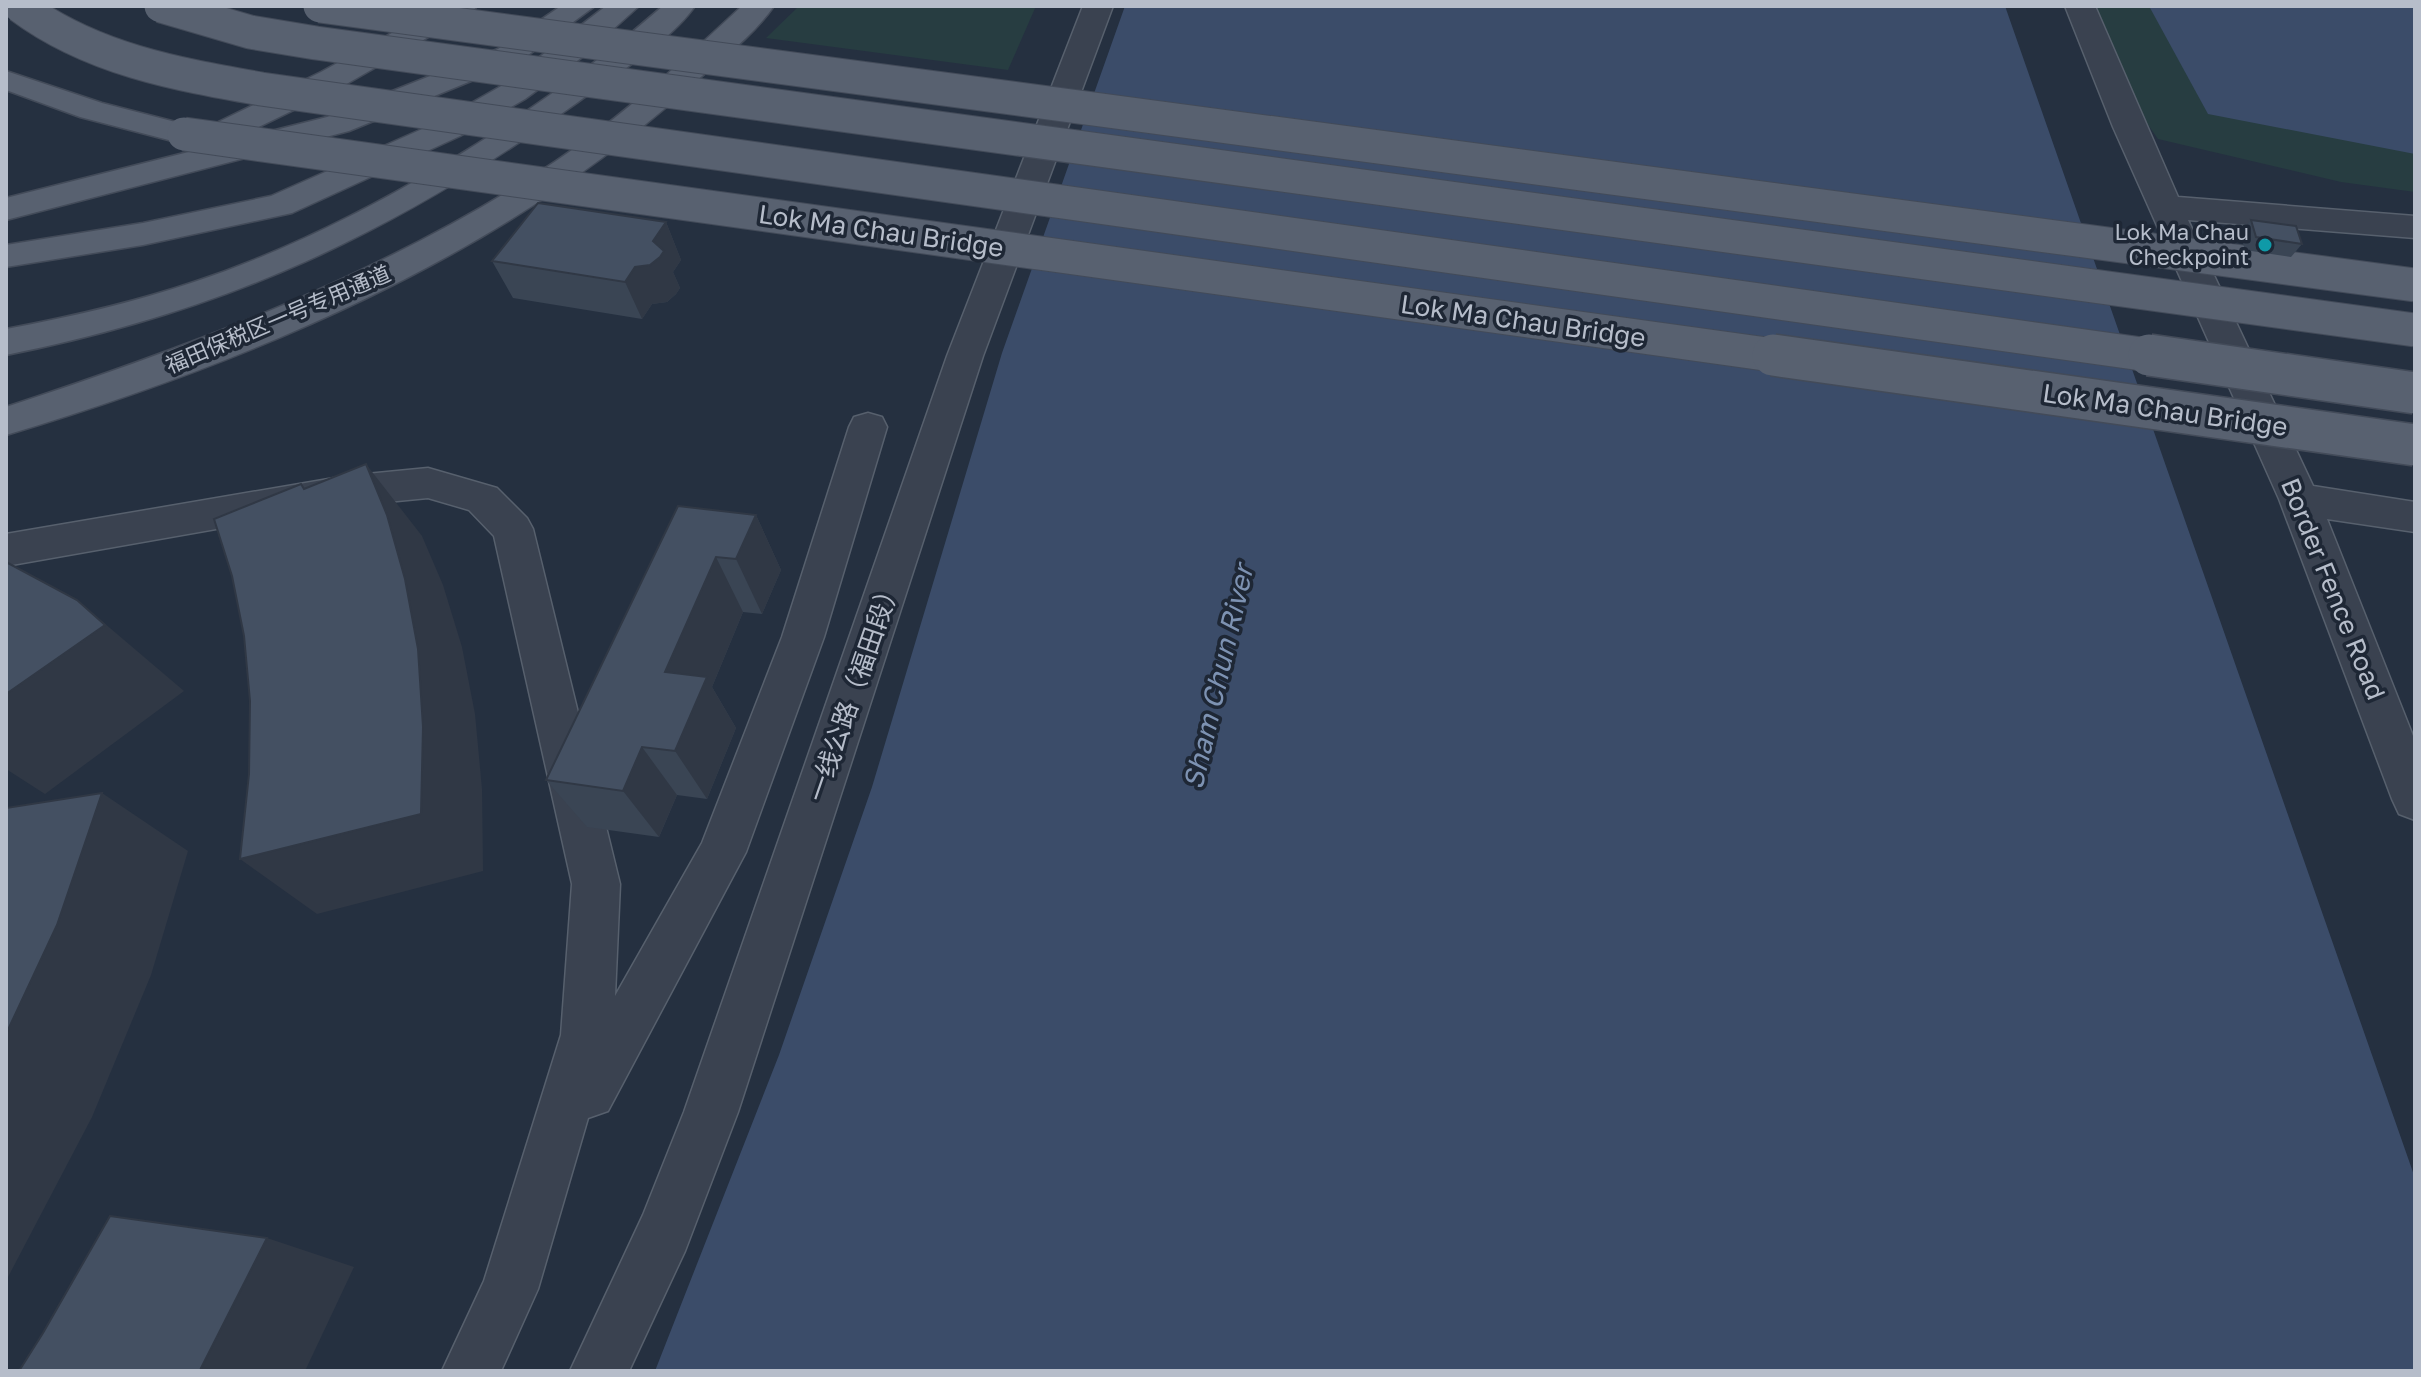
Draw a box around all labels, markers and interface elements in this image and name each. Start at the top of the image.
street label: Lok Ma Chau Bridge [757,198,1006,263]
place label: Lok Ma Chau Checkpoint [2114,218,2249,270]
marker: Lok Ma Chau Checkpoint [2256,236,2274,254]
street label: 福田保税区一号专用通道 [161,259,394,378]
street label: Lok Ma Chau Bridge [1399,288,1648,353]
street label: Lok Ma Chau Bridge [2041,377,2290,442]
street label: Border Fence Road [2275,473,2392,704]
water label: Sham Chun River [1176,558,1260,792]
street label: 一线公路（福田段） [801,574,906,806]

